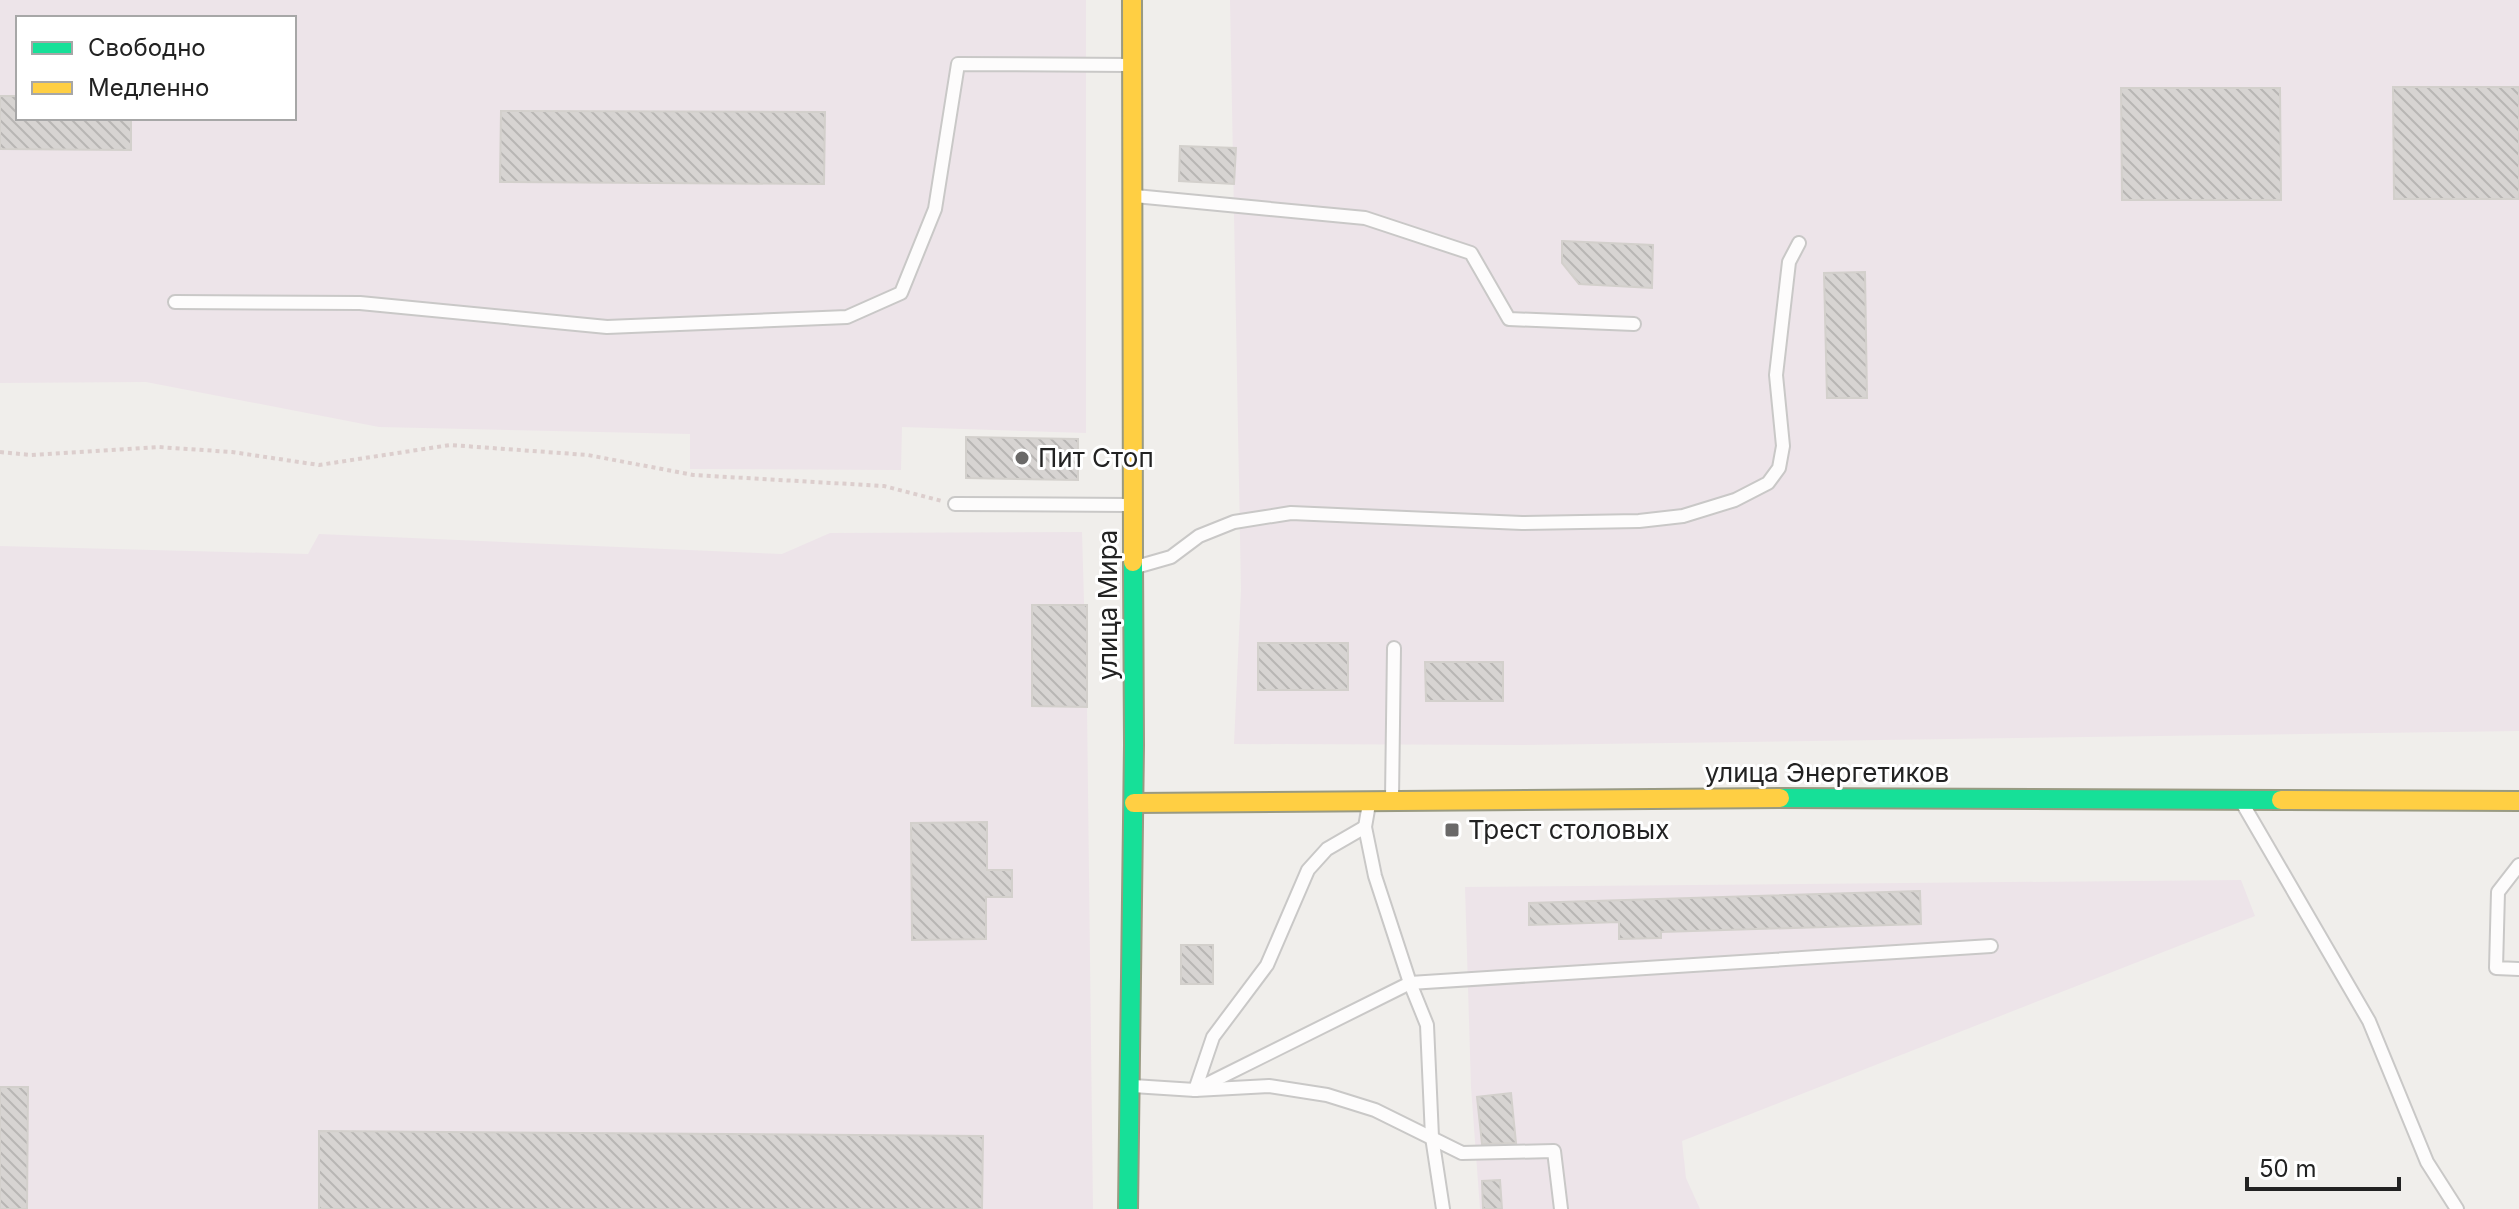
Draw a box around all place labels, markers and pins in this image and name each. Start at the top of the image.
place label: Пит Стоп [1038,442,1154,473]
marker: Пит Стоп [1013,449,1031,467]
place label: Трест столовых [1468,814,1669,845]
marker: Трест столовых [1443,821,1461,839]

